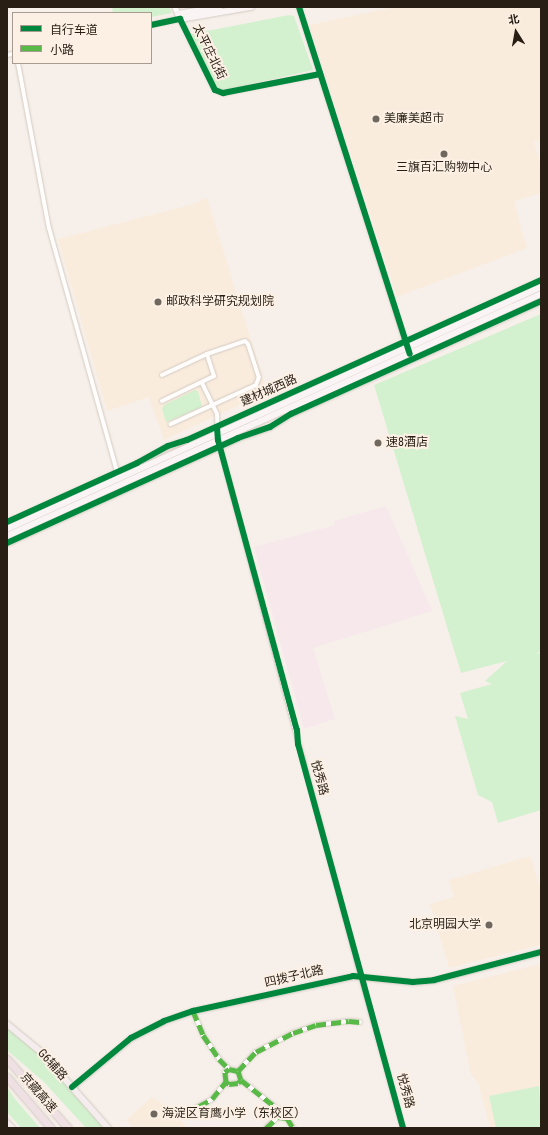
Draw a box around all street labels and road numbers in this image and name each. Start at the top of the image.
street label: 太平庄北街 [189,22,229,82]
street label: 建材城西路 [239,372,299,410]
street label: 悦秀路 [307,759,331,797]
street label: 四拨子北路 [263,963,325,991]
street label: G6辅路 [34,1046,70,1084]
street label: 京藏高速 [17,1070,59,1116]
street label: 悦秀路 [393,1072,417,1110]

